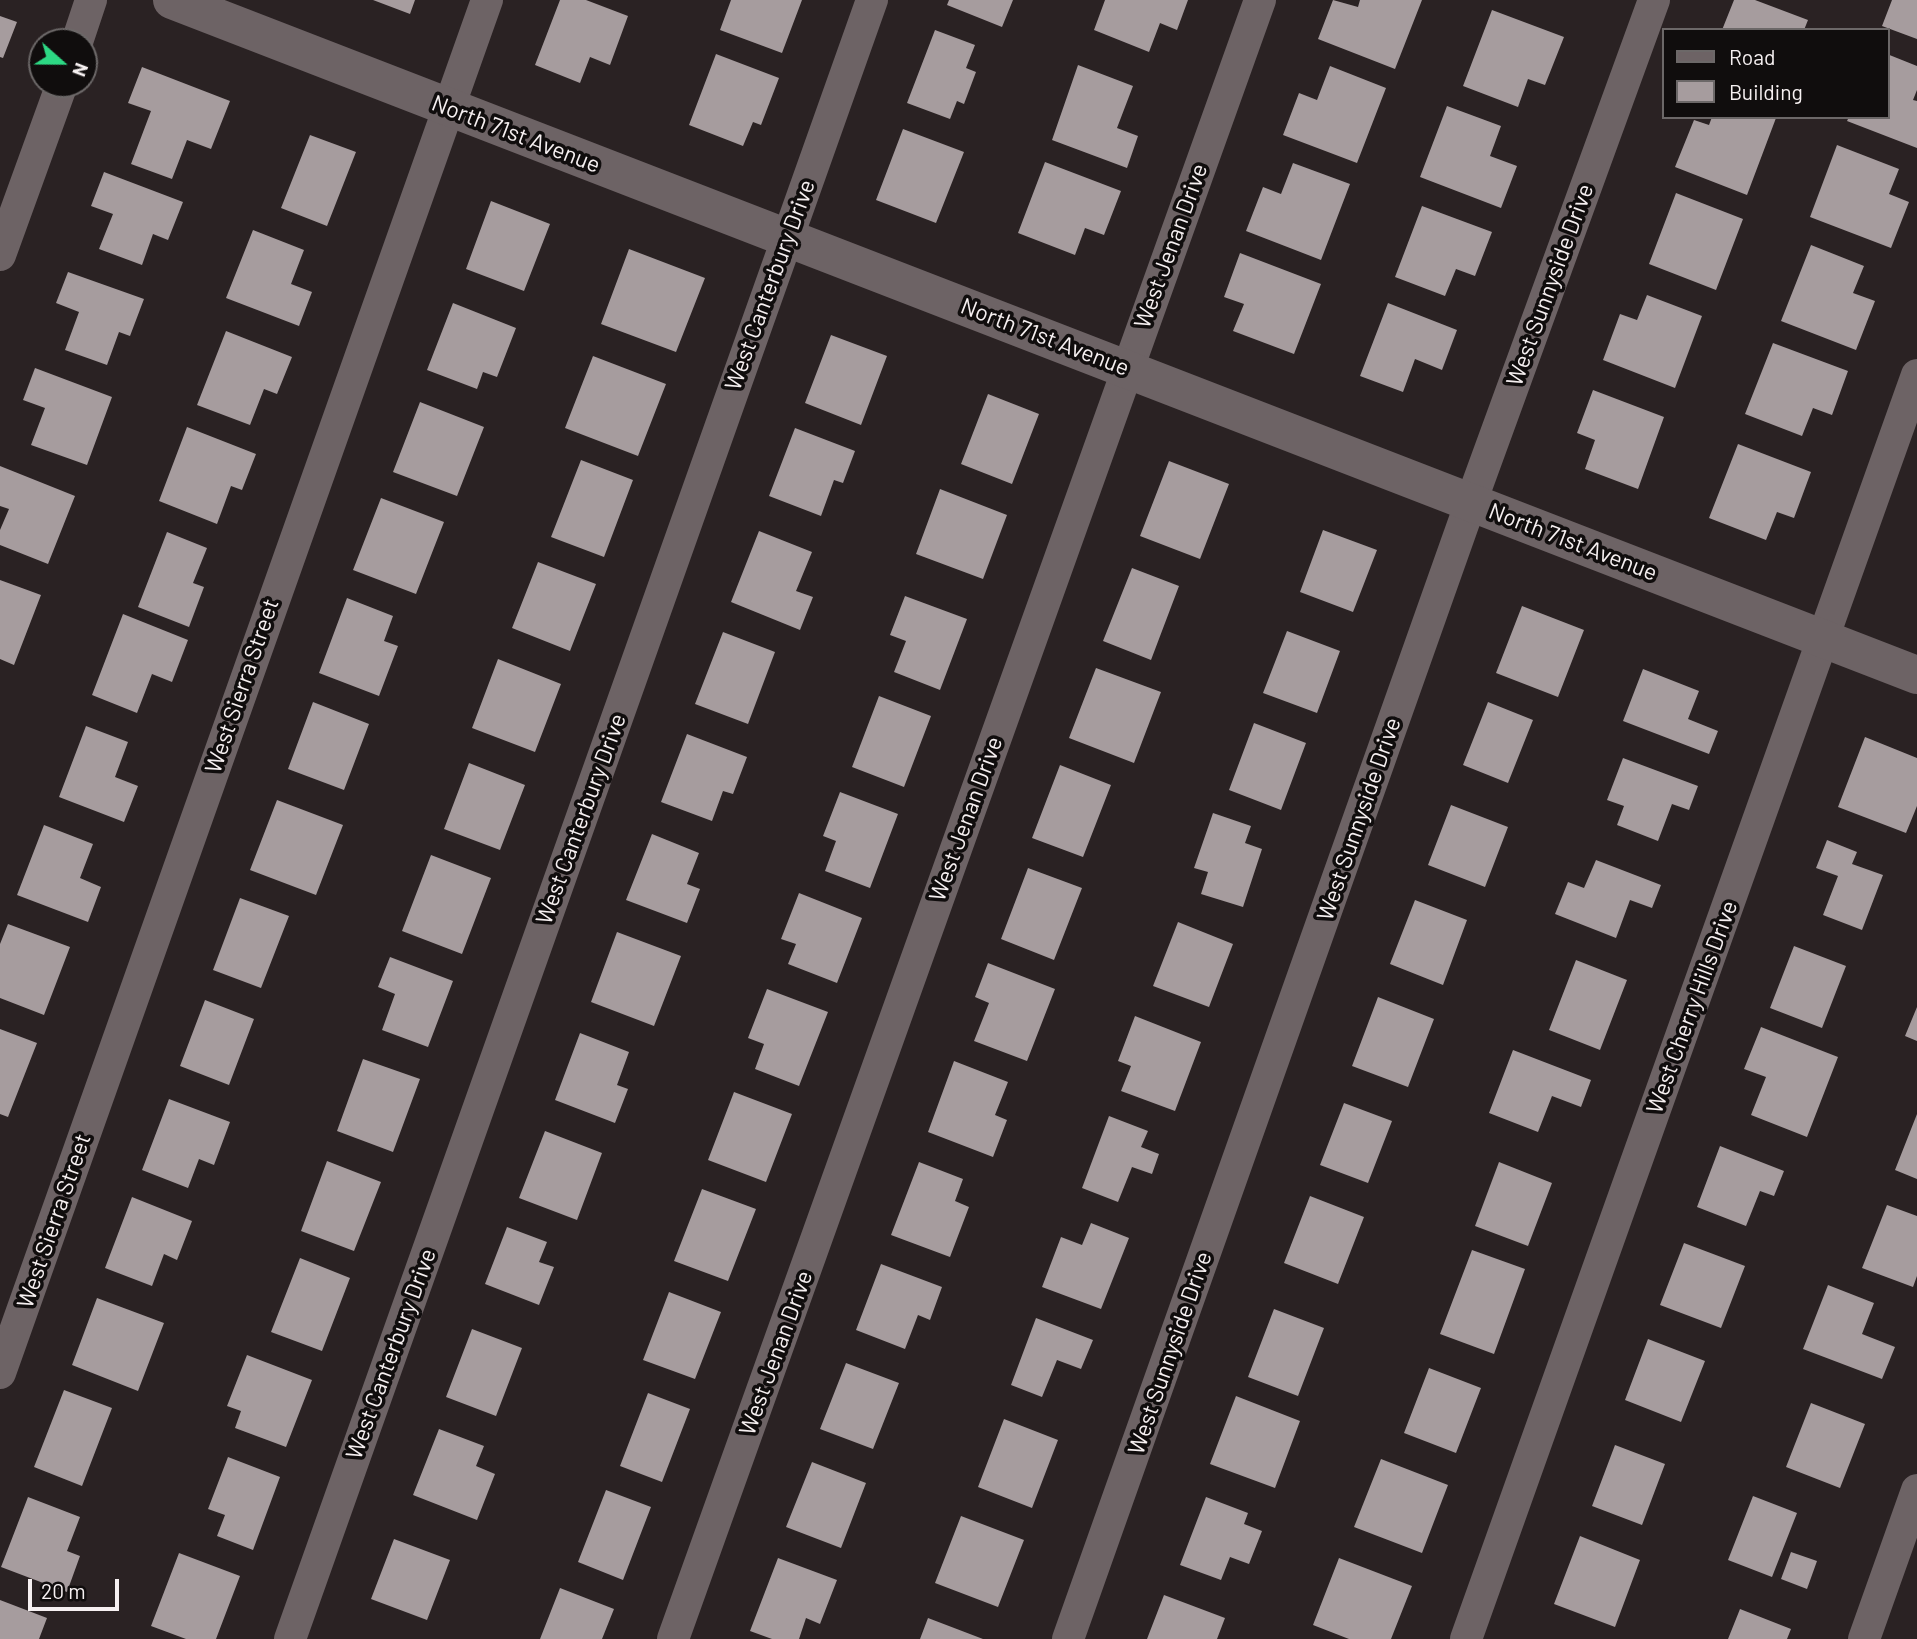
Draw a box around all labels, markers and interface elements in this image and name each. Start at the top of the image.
north arrow [28,28,98,98]
legend [1661,28,1889,119]
text: Road [1729,44,1775,69]
text: N [68,60,94,80]
text: Building [1729,79,1803,104]
street label: North 71st Avenue [428,89,604,179]
street label: West Jenan Drive [1128,160,1214,332]
street label: West Canterbury Drive [719,176,821,394]
street label: West Sunnyside Drive [1501,180,1599,390]
street label: North 71st Avenue [957,292,1133,382]
street label: North 71st Avenue [1485,497,1661,587]
street label: West Sierra Street [199,595,285,777]
street label: West Canterbury Drive [530,710,632,928]
street label: West Sunnyside Drive [1311,714,1407,924]
street label: West Jenan Drive [923,733,1009,905]
street label: West Cherry Hills Drive [1641,897,1743,1117]
street label: West Sierra Street [11,1130,97,1312]
street label: West Canterbury Drive [340,1245,442,1463]
street label: West Sunnyside Drive [1122,1248,1218,1458]
street label: West Jenan Drive [733,1267,819,1439]
scale bar [32,1566,122,1610]
text: 20 m [41,1578,86,1603]

